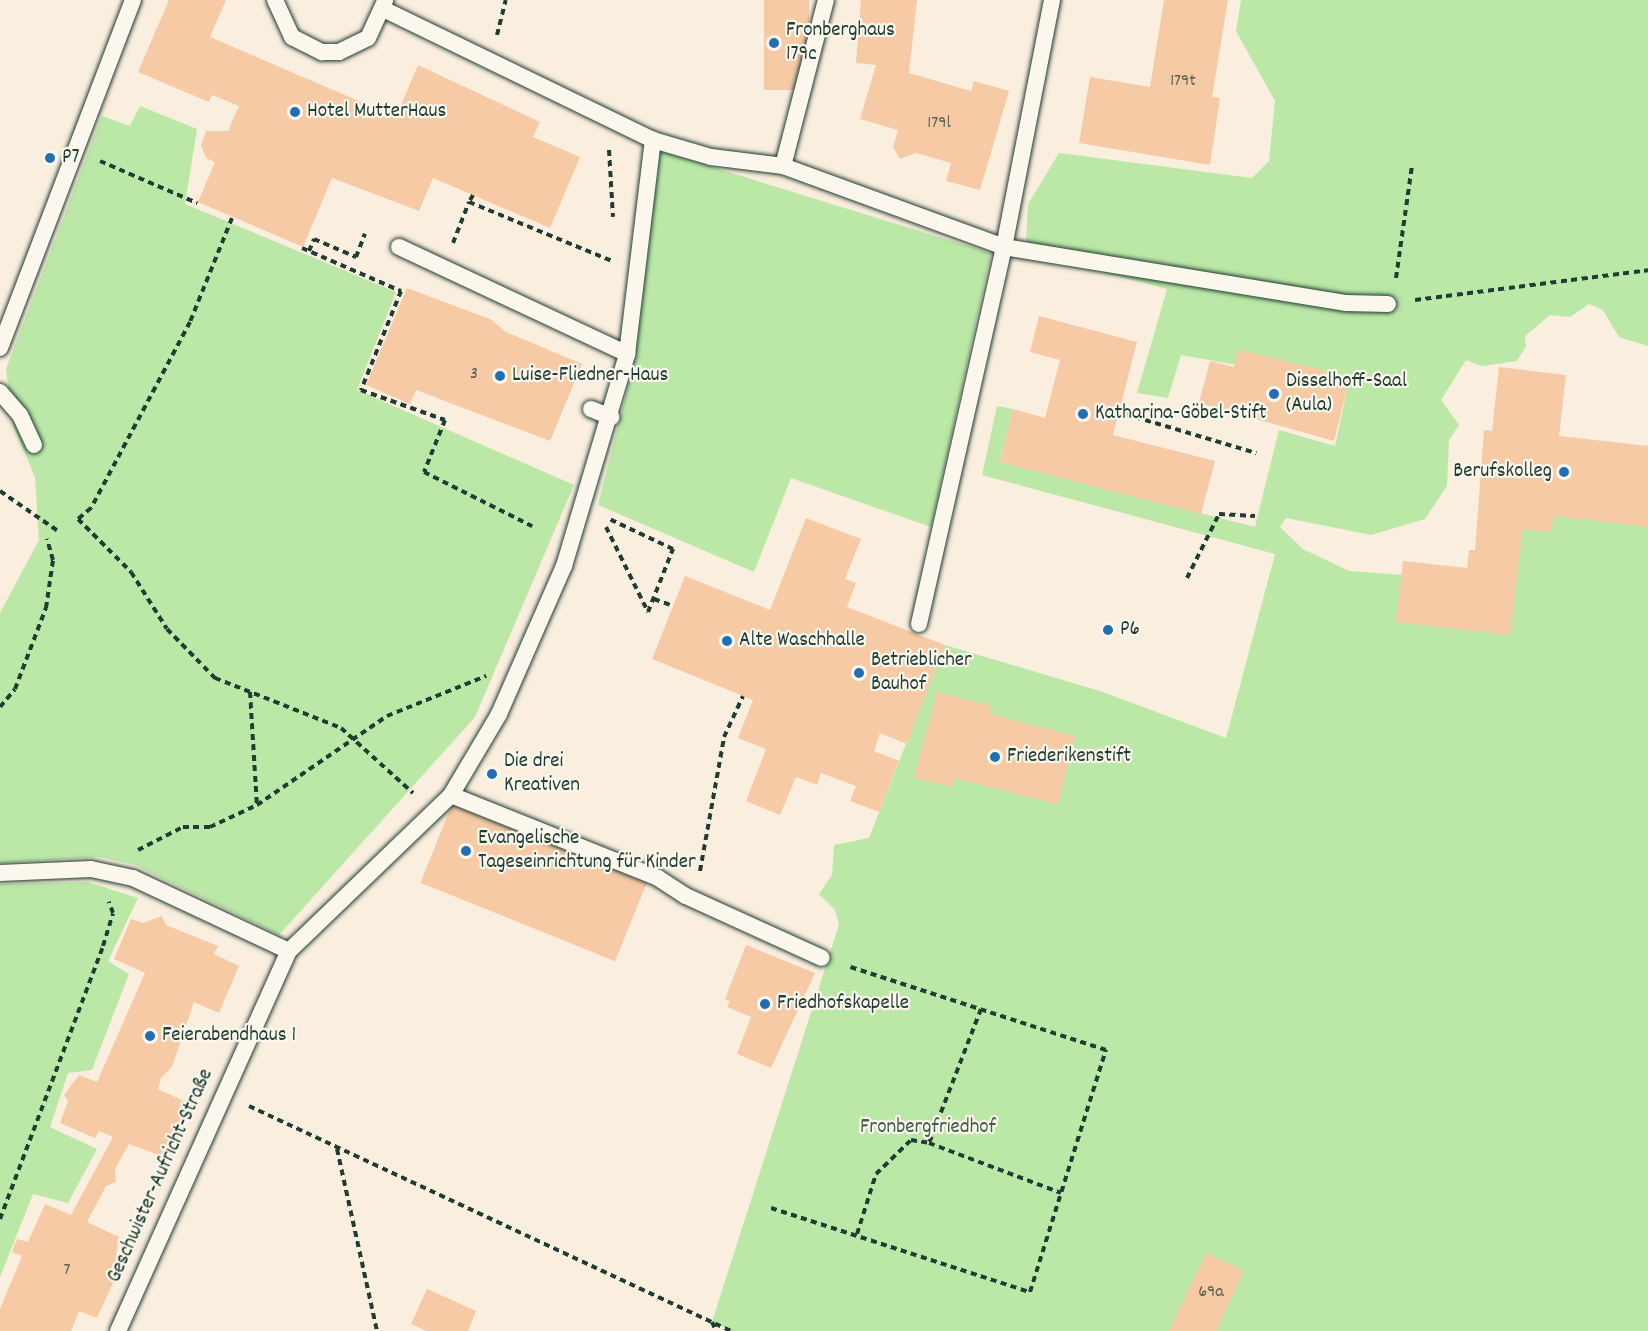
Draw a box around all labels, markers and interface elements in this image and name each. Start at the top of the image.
place label: Fronberghaus 179c [786,18,895,68]
marker: Fronberghaus 179c [767,36,781,50]
house number: 179t [1170,71,1196,93]
place label: Hotel MutterHaus [307,99,446,125]
marker: Hotel MutterHaus [288,105,302,119]
house number: 179l [927,113,951,135]
place label: P7 [62,145,80,171]
marker: P7 [43,151,57,165]
place label: Luise-Fliedner-Haus [512,363,668,389]
house number: 3 [470,364,478,386]
marker: Luise-Fliedner-Haus [493,369,507,383]
place label: Disselhoff-Saal (Aula) [1286,369,1407,419]
marker: Disselhoff-Saal (Aula) [1267,387,1281,401]
place label: Katharina-Göbel-Stift [1095,401,1267,427]
marker: Katharina-Göbel-Stift [1076,407,1090,421]
place label: Berufskolleg [1453,459,1552,485]
marker: Berufskolleg [1557,465,1571,479]
place label: P6 [1120,617,1140,643]
marker: P6 [1101,623,1115,637]
place label: Alte Waschhalle [739,628,865,654]
marker: Alte Waschhalle [720,634,734,648]
place label: Betrieblicher Bauhof [871,648,972,698]
marker: Betrieblicher Bauhof [852,666,866,680]
place label: Friederikenstift [1007,744,1131,770]
place label: Die drei Kreativen [504,749,580,799]
marker: Friederikenstift [988,750,1002,764]
marker: Die drei Kreativen [485,767,499,781]
place label: Evangelische Tageseinrichtung für Kinder [478,826,696,876]
marker: Evangelische Tageseinrichtung für Kinder [459,844,473,858]
place label: Friedhofskapelle [777,991,909,1017]
marker: Friedhofskapelle [758,997,772,1011]
place label: Feierabendhaus 1 [162,1023,296,1049]
marker: Feierabendhaus 1 [143,1029,157,1043]
street label: Geschwister-Aufricht-Straße [102,1065,220,1287]
park label: Fronbergfriedhof [860,1115,996,1141]
house number: 7 [64,1260,70,1282]
house number: 69a [1198,1282,1224,1304]

